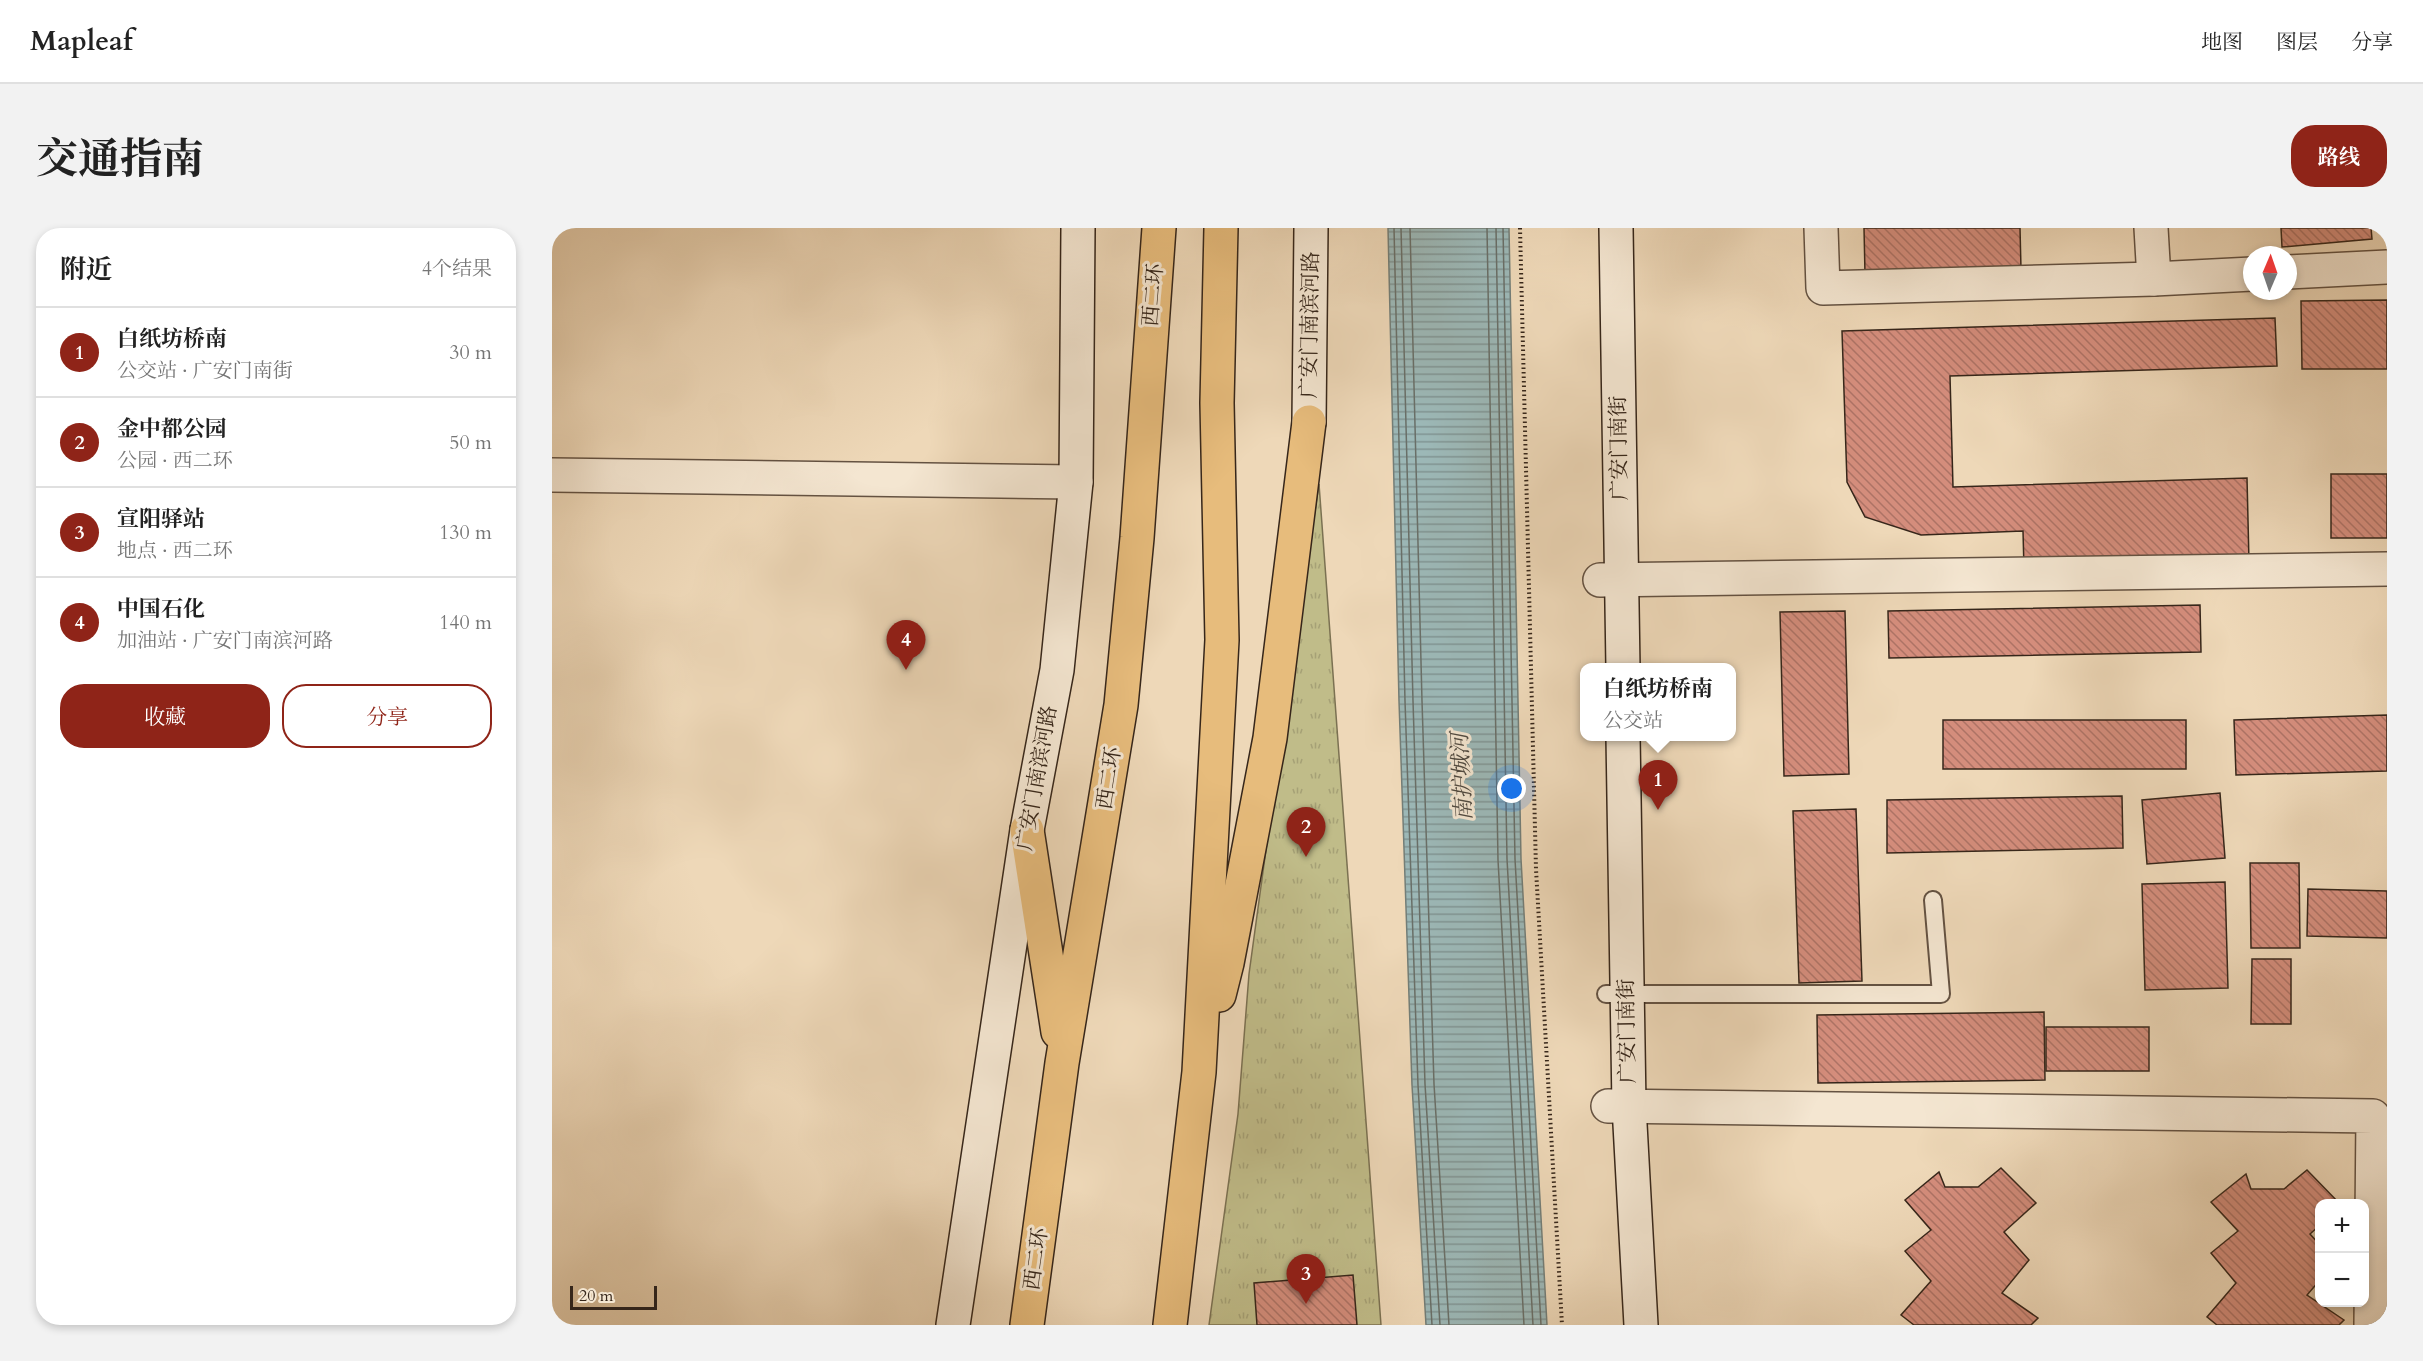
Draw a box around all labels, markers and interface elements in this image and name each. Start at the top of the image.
text: Mapleaf [30,22,133,60]
text: 地图 [2201,28,2243,57]
text: 图层 [2276,28,2318,57]
text: 分享 [2351,28,2393,57]
button: 路线 [2291,125,2387,187]
text: 交通指南 [36,131,204,188]
north arrow [2243,246,2297,300]
street label: 广安门南滨河路 [1294,251,1326,399]
text: 附近 [60,252,112,287]
text: 4个结果 [422,255,492,282]
street label: 西二环 [1136,262,1170,328]
text: 白纸坊桥南 [117,324,227,354]
text: 1 [74,339,85,366]
text: 30 m [449,339,492,366]
text: 公交站 · 广安门南街 [117,357,293,384]
street label: 广安门南街 [1604,395,1634,501]
text: 金中都公园 [117,414,227,444]
text: 2 [74,429,85,456]
text: 50 m [449,429,492,456]
text: 公园 · 西二环 [117,447,233,474]
text: 宣阳驿站 [117,504,205,534]
text: 3 [74,519,85,546]
text: 130 m [439,519,492,546]
text: 地点 · 西二环 [117,537,233,564]
text: 中国石化 [117,594,205,624]
text: 4 [74,609,85,636]
text: 140 m [439,609,492,636]
pin: 4 [886,620,926,670]
text: 加油站 · 广安门南滨河路 [117,627,333,654]
popup [1580,663,1736,741]
text: 白纸坊桥南 [1603,674,1713,704]
button: 收藏 [60,684,270,748]
button: 分享 [282,684,492,748]
street label: 广安门南滨河路 [1010,703,1064,853]
text: 公交站 [1603,707,1663,734]
water label: 南护城河 [1445,728,1479,822]
street label: 西二环 [1090,745,1128,811]
pin: 1 [1638,760,1678,810]
your location [1497,774,1526,803]
pin: 2 [1286,808,1326,857]
street label: 广安门南街 [1612,978,1642,1084]
map controls [2315,1199,2369,1307]
button: + [2315,1199,2369,1253]
street label: 西二环 [1017,1226,1055,1292]
button: − [2315,1253,2369,1307]
pin: 3 [1286,1254,1326,1304]
scale bar [570,1283,657,1310]
text: 20 m [579,1285,613,1307]

